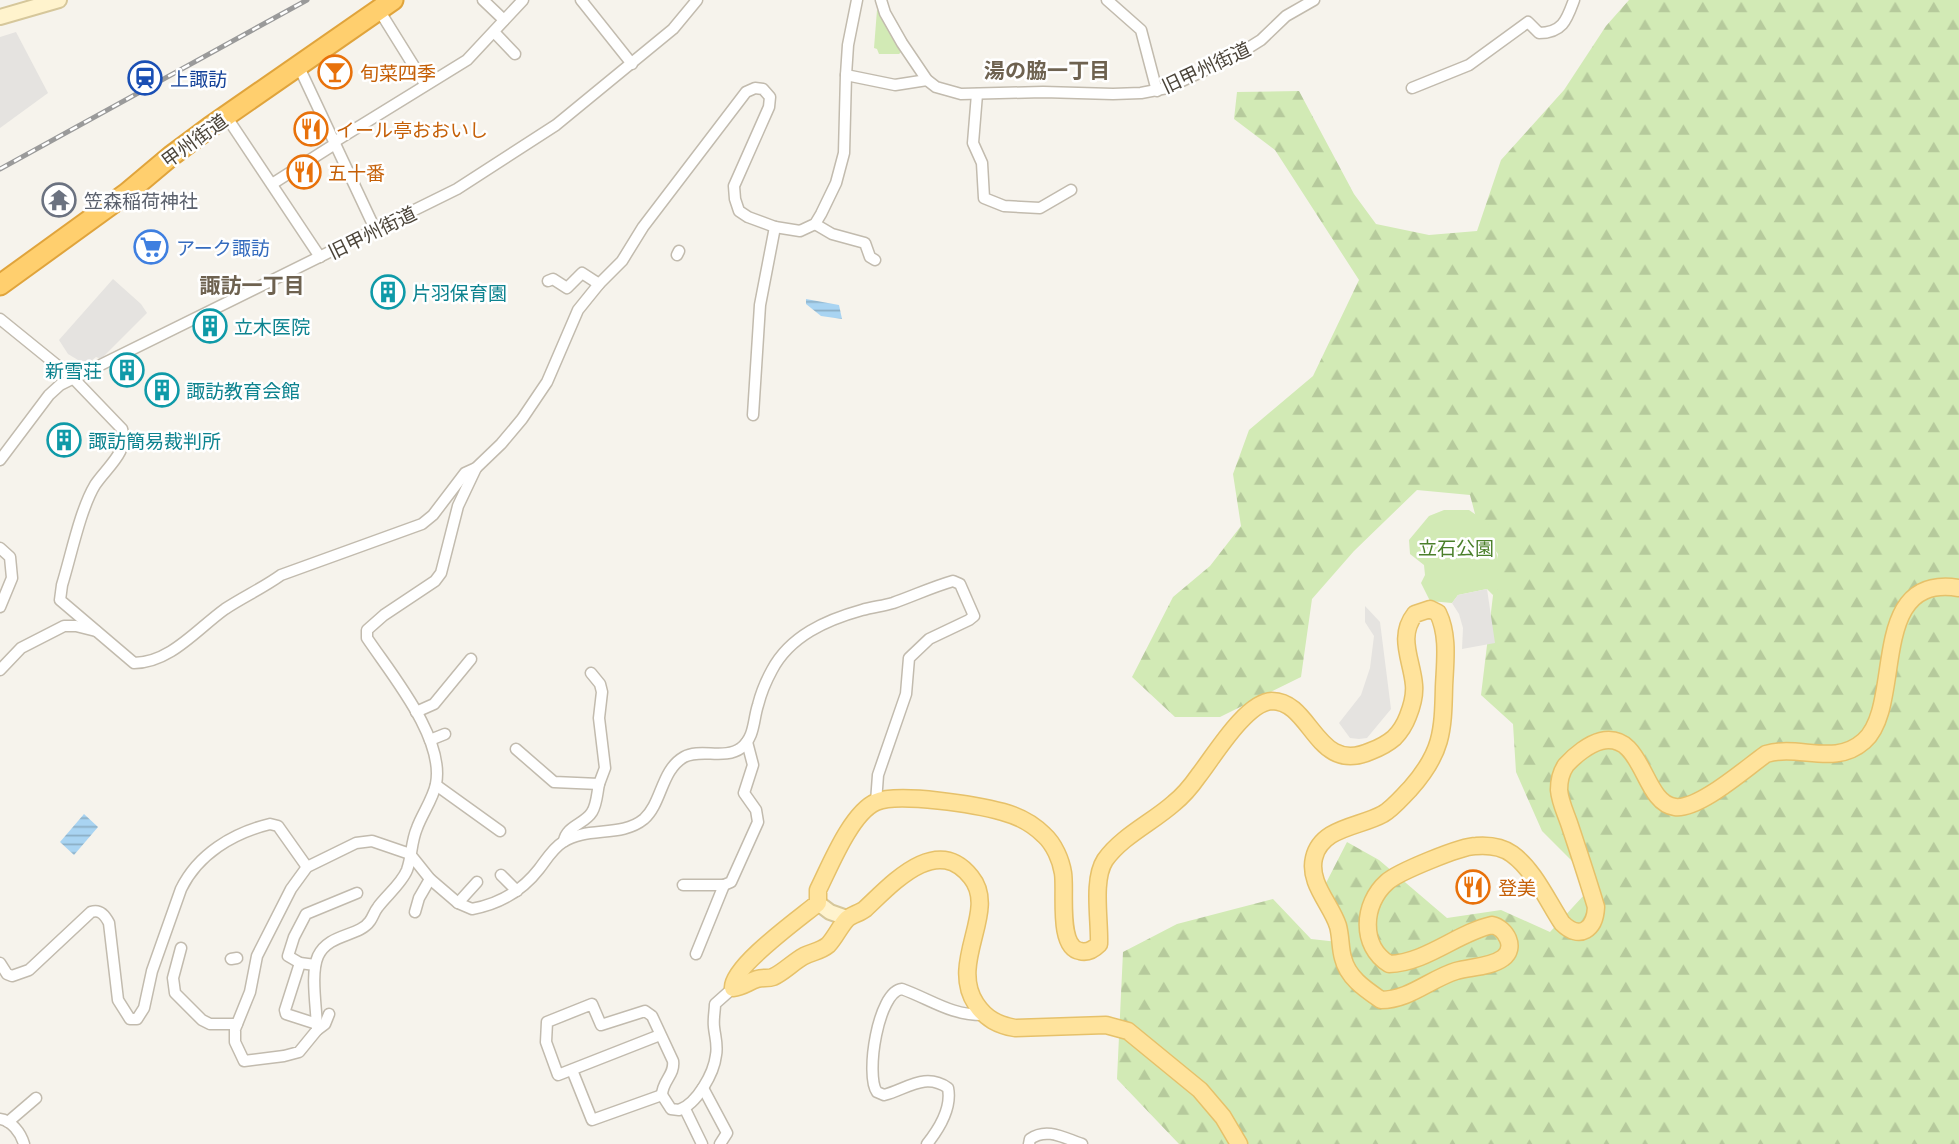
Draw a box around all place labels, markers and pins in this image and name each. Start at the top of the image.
bar icon: 旬菜四季 [316,53,354,91]
station icon: 上諏訪 [126,59,164,97]
place label: 旬菜四季 [360,61,436,84]
place label: 上諏訪 [170,67,227,90]
restaurant icon: イール亭おおいし [292,110,330,148]
place label: イール亭おおいし [336,118,488,141]
restaurant icon: 五十番 [285,153,323,191]
place label: 五十番 [328,161,385,184]
temple icon: 笠森稲荷神社 [40,181,78,219]
place label: 笠森稲荷神社 [84,189,198,212]
supermarket icon: アーク諏訪 [132,228,170,266]
place label: アーク諏訪 [176,236,270,259]
building icon: 片羽保育園 [369,273,407,311]
place label: 片羽保育園 [412,281,507,304]
building icon: 立木医院 [191,307,229,345]
place label: 立木医院 [234,315,310,338]
building icon: 新雪荘 [108,351,146,389]
place label: 新雪荘 [45,359,102,382]
building icon: 諏訪教育会館 [143,371,181,409]
place label: 諏訪教育会館 [186,379,300,402]
building icon: 諏訪簡易裁判所 [45,421,83,459]
place label: 諏訪簡易裁判所 [88,429,221,452]
restaurant icon: 登美 [1454,868,1492,906]
place label: 登美 [1498,876,1536,899]

